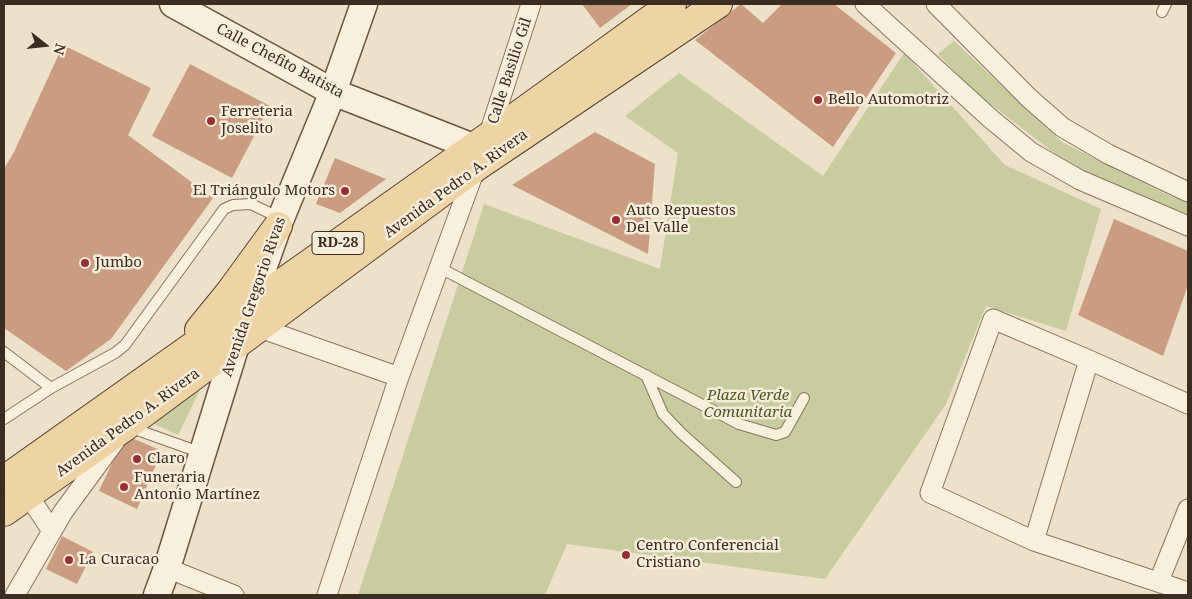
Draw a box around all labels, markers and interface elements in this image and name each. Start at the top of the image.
street label: Calle Basilio Gil [484,15,536,127]
north arrow [20,20,70,70]
street label: Calle Chefito Batista [213,20,347,102]
text: N [49,41,71,57]
place label: Bello Automotriz [828,91,949,109]
marker: Bello Automotriz [812,94,824,106]
place label: Ferreteria Joselito [221,103,293,138]
marker: Ferreteria Joselito [205,115,217,127]
street label: Avenida Pedro A. Rivera [381,126,531,242]
place label: El Triángulo Motors [193,182,335,200]
marker: El Triángulo Motors [339,185,351,197]
place label: Auto Repuestos Del Valle [626,202,736,237]
marker: Auto Repuestos Del Valle [610,214,622,226]
street label: Avenida Gregorio Rivas [218,215,290,379]
road number: RD-28 [312,232,364,254]
place label: Jumbo [95,254,142,272]
marker: Jumbo [79,257,91,269]
street label: Avenida Pedro A. Rivera [53,365,203,481]
park label: Plaza Verde Comunitaria [704,387,792,422]
place label: Claro [147,450,185,468]
marker: Claro [131,453,143,465]
place label: Funeraria Antonio Martínez [134,469,260,504]
marker: Funeraria Antonio Martínez [118,481,130,493]
place label: Centro Conferencial Cristiano [636,537,779,572]
marker: Centro Conferencial Cristiano [620,549,632,561]
place label: La Curacao [79,551,159,569]
marker: La Curacao [63,554,75,566]

